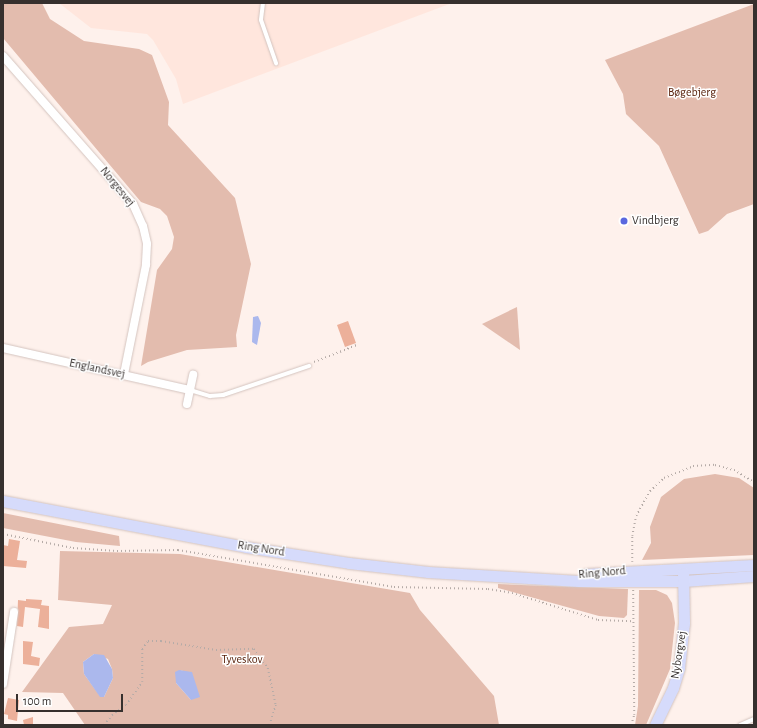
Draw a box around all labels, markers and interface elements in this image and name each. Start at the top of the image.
park label: Bøgebjerg [668,86,716,100]
street label: Norgesvej [97,164,137,210]
place label: Vindbjerg [632,214,679,228]
marker: Vindbjerg [619,216,629,226]
street label: Englandsvej [68,356,126,382]
street label: Ring Nord [236,538,286,560]
street label: Ring Nord [578,564,626,582]
street label: Nyborgvej [668,630,690,680]
park label: Tyveskov [221,653,263,667]
scale bar [18,686,125,712]
text: 100 m [23,695,51,707]

